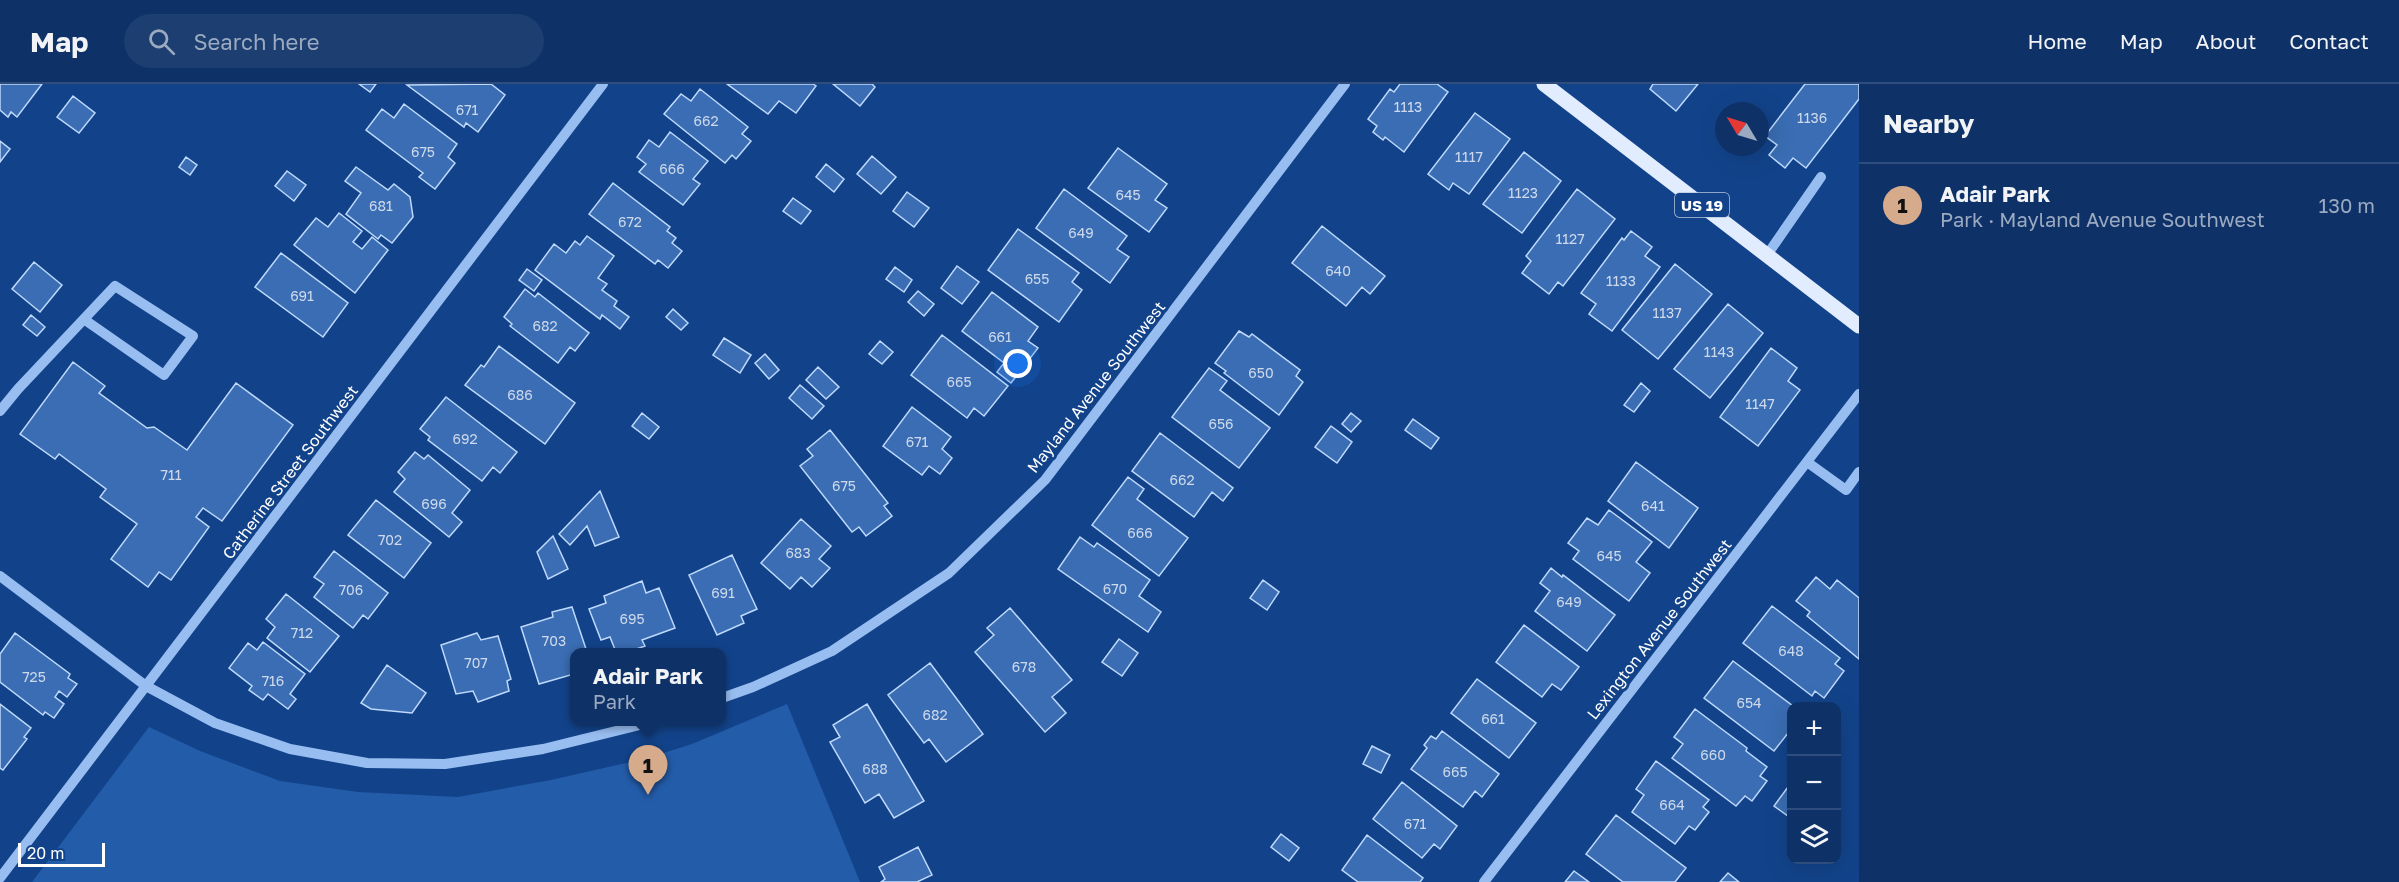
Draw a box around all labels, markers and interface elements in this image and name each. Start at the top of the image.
search box [124,14,544,68]
text: Map [30,25,88,58]
icon: search [145,25,178,58]
text: Search here [193,28,319,55]
text: Home [2027,28,2087,54]
text: Map [2120,28,2163,54]
text: About [2196,28,2256,54]
text: Contact [2289,28,2369,54]
house number: 1113 [1394,98,1422,115]
house number: 671 [456,101,479,118]
north arrow [1715,102,1769,156]
text: Nearby [1883,108,1974,139]
house number: 1136 [1797,109,1827,126]
house number: 662 [693,112,719,129]
house number: 675 [411,143,435,160]
house number: 1117 [1455,148,1483,165]
house number: 666 [659,160,685,177]
text: Adair Park [1940,180,2050,207]
house number: 1123 [1508,184,1538,201]
house number: 645 [1115,186,1141,203]
road number: US 19 [1675,193,1729,217]
text: 1 [1897,193,1908,217]
text: 130 m [2319,193,2375,217]
house number: 681 [369,197,393,214]
text: Park · Mayland Avenue Southwest [1940,207,2265,231]
house number: 672 [618,213,642,230]
house number: 649 [1068,224,1094,241]
house number: 1127 [1555,230,1585,247]
house number: 640 [1325,262,1351,279]
house number: 655 [1025,270,1049,287]
house number: 1133 [1606,272,1636,289]
house number: 691 [290,287,314,304]
street label: Mayland Avenue Southwest [1023,297,1169,477]
house number: 1137 [1652,304,1682,321]
house number: 682 [532,317,558,334]
house number: 661 [988,328,1012,345]
house number: 1143 [1704,343,1734,360]
your location [1003,349,1032,378]
house number: 650 [1248,364,1274,381]
house number: 665 [946,373,972,390]
street label: Catherine Street Southwest [218,381,362,563]
house number: 686 [507,386,533,403]
house number: 1147 [1745,395,1775,412]
house number: 656 [1208,415,1234,432]
house number: 692 [452,430,478,447]
house number: 671 [906,433,929,450]
house number: 711 [161,466,182,483]
house number: 662 [1169,471,1195,488]
house number: 675 [832,477,856,494]
house number: 696 [421,495,447,512]
house number: 641 [1641,497,1665,514]
house number: 666 [1127,524,1153,541]
house number: 702 [378,531,402,548]
street label: Lexington Avenue Southwest [1582,535,1736,723]
house number: 683 [785,544,811,561]
house number: 645 [1596,547,1622,564]
house number: 670 [1103,580,1127,597]
house number: 706 [339,581,363,598]
house number: 691 [711,584,735,601]
house number: 649 [1556,593,1582,610]
house number: 695 [619,610,645,627]
house number: 712 [291,624,313,641]
house number: 703 [542,632,566,649]
house number: 648 [1778,642,1804,659]
popup [570,648,726,726]
house number: 707 [464,654,488,671]
house number: 678 [1012,658,1036,675]
text: Adair Park [593,662,703,689]
house number: 725 [22,668,46,685]
house number: 716 [262,672,284,689]
text: Park [593,689,636,713]
house number: 654 [1736,694,1762,711]
map controls [1787,702,1841,864]
button: + [1787,702,1841,756]
house number: 682 [922,706,948,723]
house number: 661 [1481,710,1505,727]
pin: 1 [628,746,668,795]
house number: 660 [1700,746,1726,763]
button: − [1787,756,1841,810]
house number: 688 [862,760,888,777]
house number: 665 [1442,763,1468,780]
house number: 664 [1659,796,1685,813]
button: layers [1787,810,1841,864]
house number: 671 [1404,815,1427,832]
scale bar [18,840,105,868]
text: 20 m [27,843,64,863]

